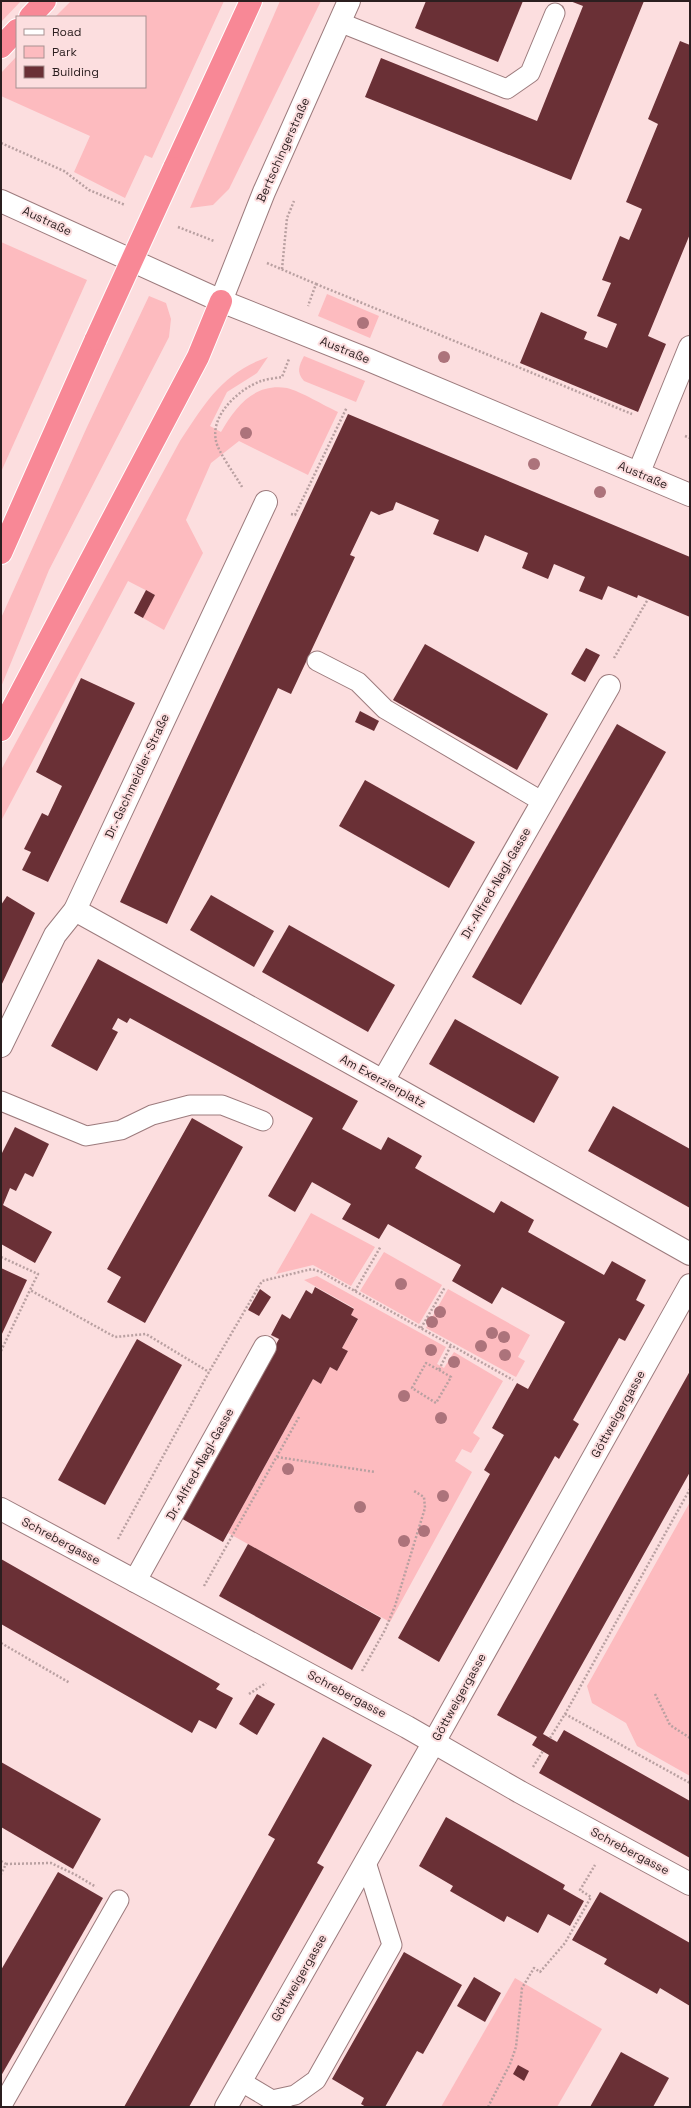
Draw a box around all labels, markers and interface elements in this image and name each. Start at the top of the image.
legend [16,16,146,88]
text: Road [52,24,81,40]
text: Park [52,44,77,60]
text: Building [52,64,99,80]
street label: Bertschingerstraße [253,95,313,205]
street label: Austraße [20,203,74,239]
street label: Austraße [318,333,372,367]
street label: Austraße [616,457,670,493]
street label: Dr.-Gschmeidler-Straße [101,711,173,841]
street label: Dr.-Alfred-Nagl-Gasse [458,825,534,941]
street label: Am Exerzierplatz [337,1051,429,1111]
street label: Göttweigergasse [587,1367,649,1461]
street label: Dr.-Alfred-Nagl-Gasse [163,1405,237,1523]
street label: Schrebergasse [19,1514,103,1568]
street label: Göttweigergasse [428,1650,490,1744]
street label: Schrebergasse [305,1667,389,1721]
street label: Schrebergasse [588,1824,672,1878]
street label: Göttweigergasse [268,1932,330,2024]

